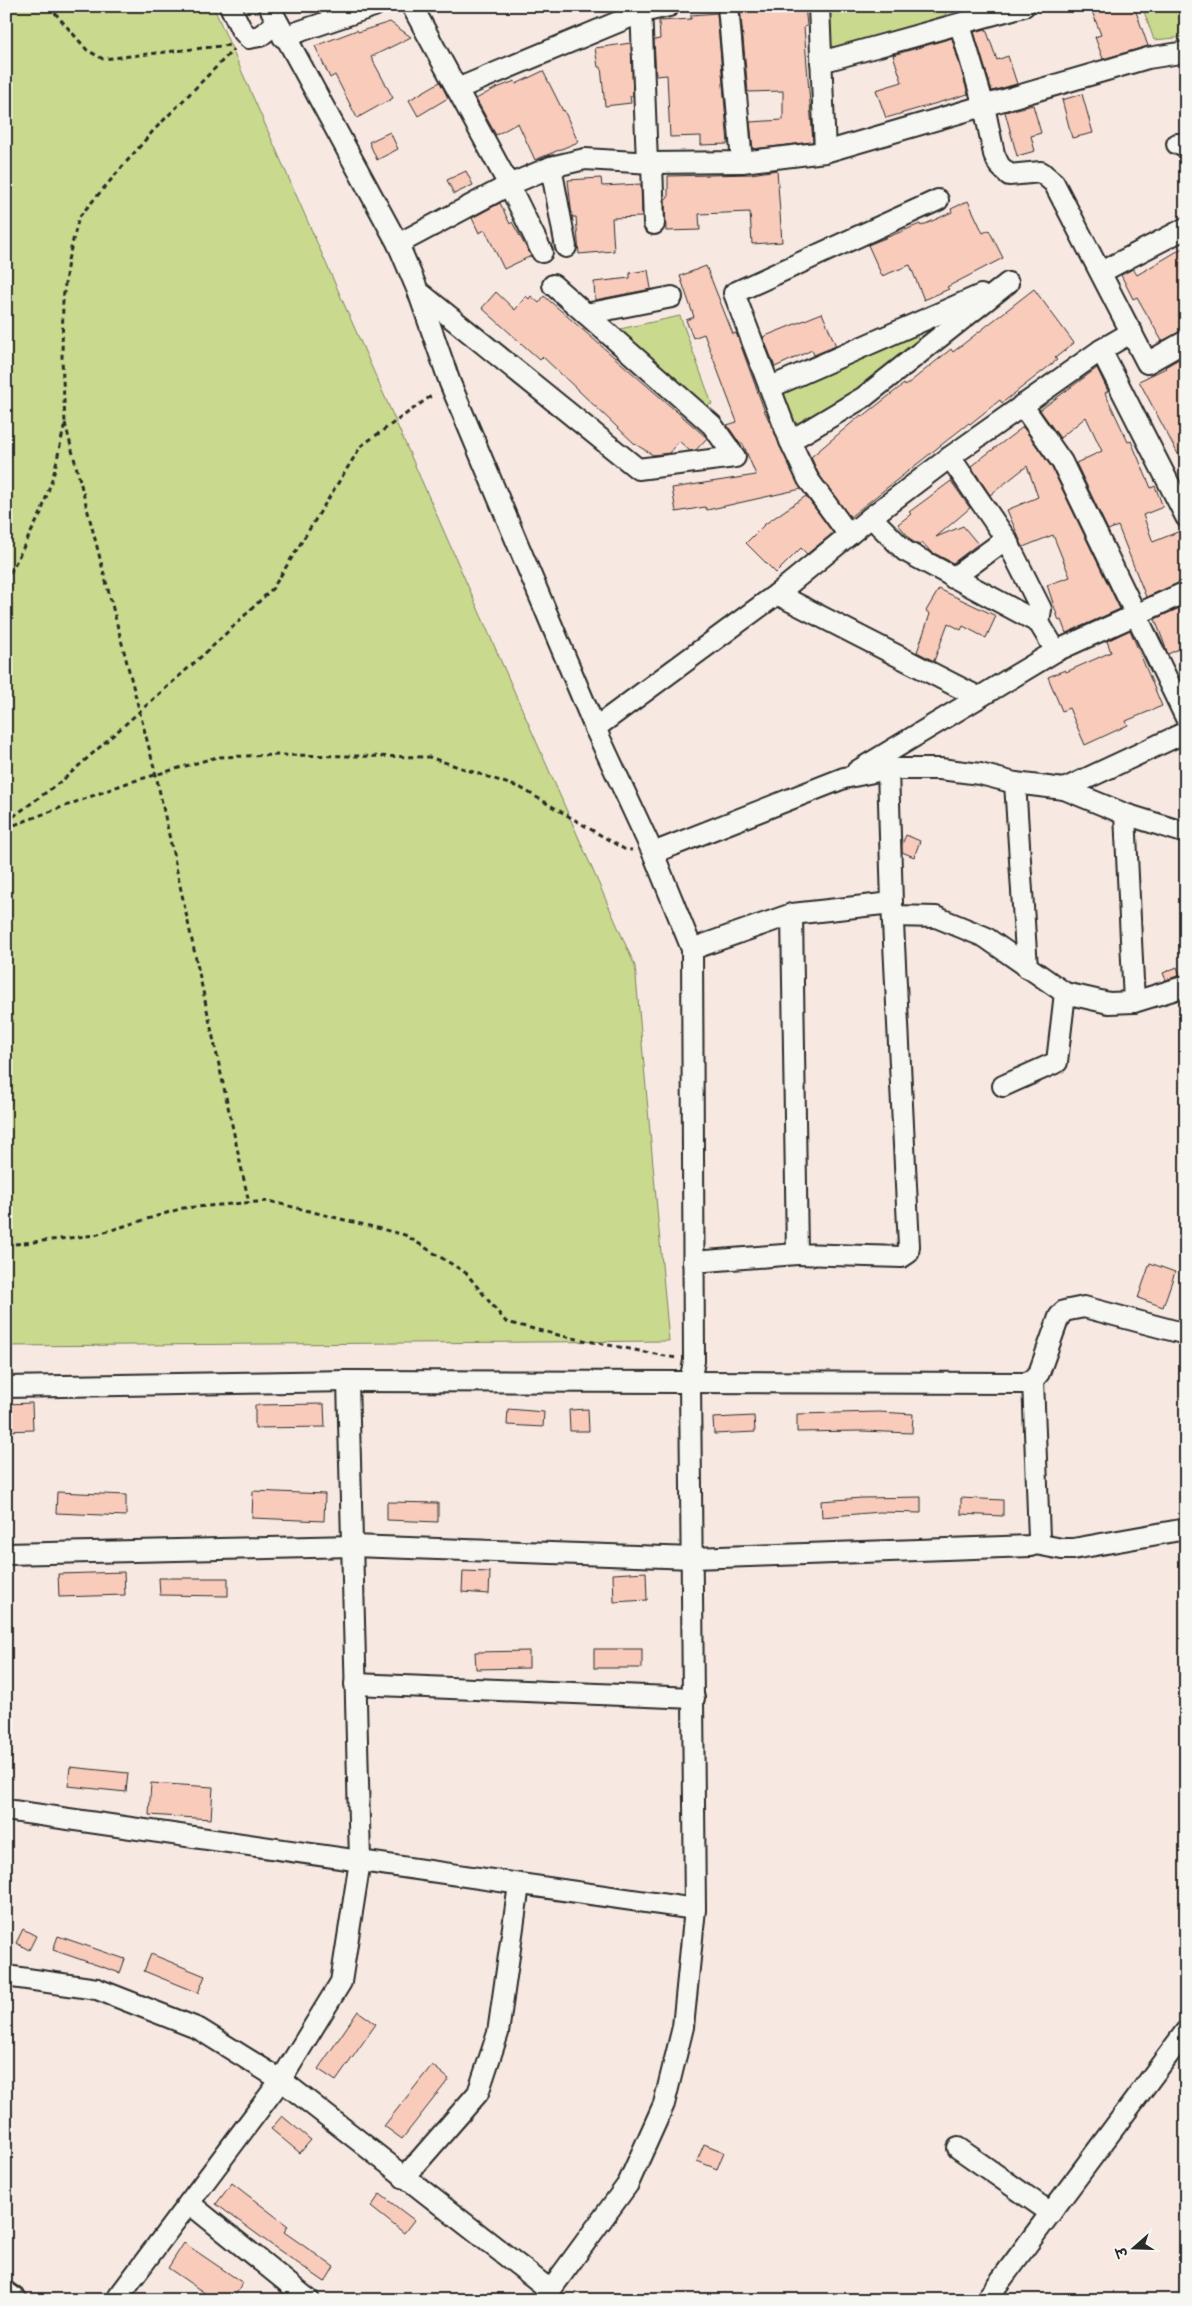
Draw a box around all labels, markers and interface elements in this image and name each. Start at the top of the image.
north arrow [1110,2224,1160,2274]
text: उ [1112,2243,1133,2261]

